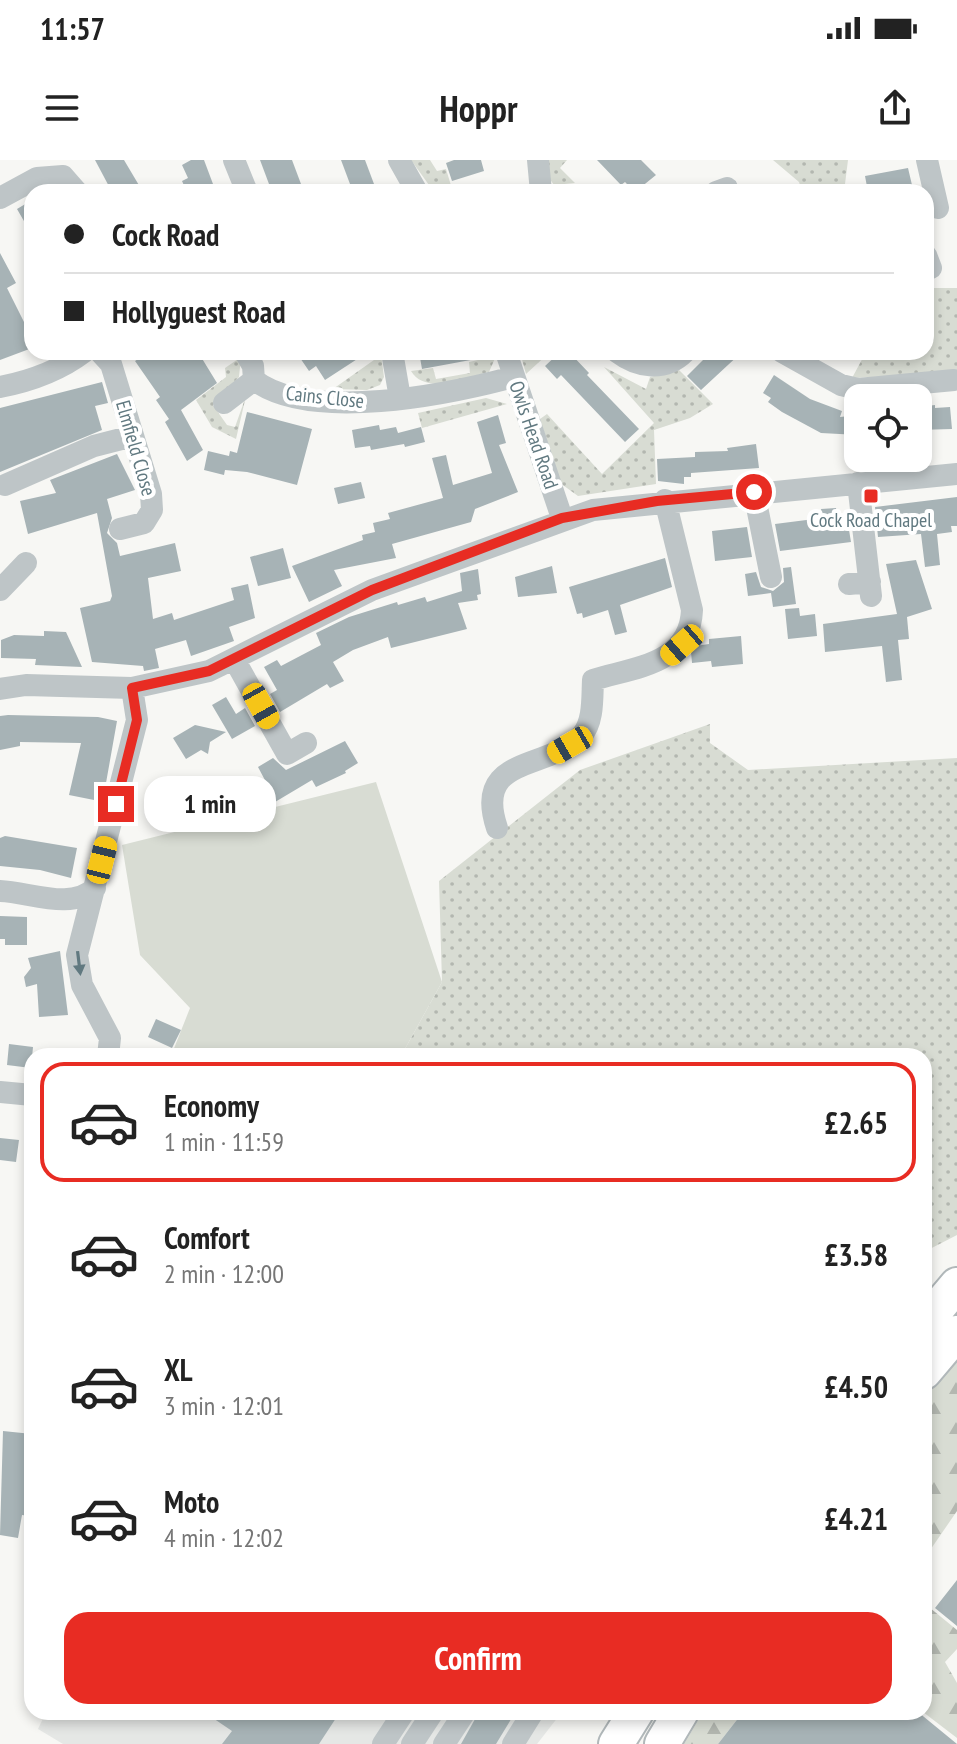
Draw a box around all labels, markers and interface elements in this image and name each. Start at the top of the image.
text: 11:57 [40,9,105,48]
text: Hoppr [440,85,517,132]
icon: menu [40,86,84,130]
icon: share [873,86,917,130]
text: Cock Road [112,215,219,254]
text: Hollyguest Road [112,292,286,331]
street label: Owls Head Road [503,378,565,492]
street label: Cains Close [285,380,365,414]
map controls [844,384,932,472]
button: locate [844,384,932,472]
street label: Elmfield Close [110,397,162,499]
route start [736,474,772,510]
marker: Cock Road Chapel [862,487,880,505]
place label: Cock Road Chapel [810,507,932,533]
car [656,620,708,670]
car [239,679,283,733]
car [543,723,597,767]
callout: 1 min [144,776,276,832]
route end [98,786,134,822]
text: 1 min [184,787,236,820]
car [85,834,119,886]
one-way arrow [73,951,86,976]
icon: car [68,1086,140,1158]
text: Economy [164,1086,259,1125]
text: £2.65 [824,1103,888,1142]
text: 1 min · 11:59 [164,1125,284,1158]
icon: car [68,1218,140,1290]
text: Comfort [164,1218,250,1257]
text: £3.58 [824,1235,888,1274]
text: 2 min · 12:00 [164,1257,284,1290]
icon: car [68,1350,140,1422]
text: XL [164,1350,193,1389]
text: £4.50 [824,1367,888,1406]
text: 3 min · 12:01 [164,1389,284,1422]
icon: car [68,1482,140,1554]
text: Moto [164,1482,219,1521]
text: £4.21 [824,1499,888,1538]
text: 4 min · 12:02 [164,1521,284,1554]
button: Confirm [64,1612,892,1704]

